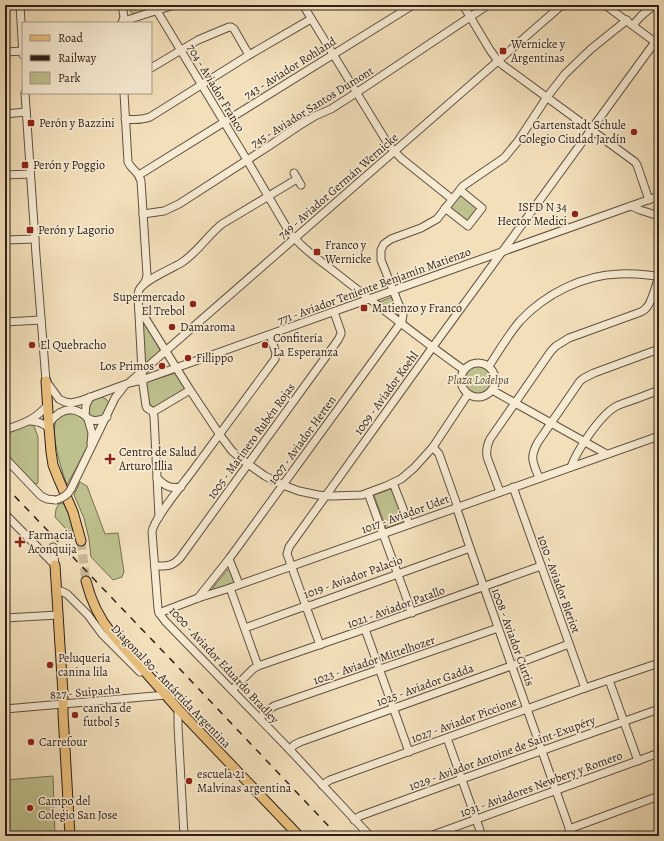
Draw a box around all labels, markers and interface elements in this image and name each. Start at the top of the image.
legend [22,22,152,94]
text: Road [58,30,84,46]
street label: 743 - Aviador Rohland [241,33,340,103]
place label: Wernicke y Argentinas [510,36,566,66]
street label: 704 - Aviador Franco [183,41,249,135]
marker: Wernicke y Argentinas [498,46,508,56]
text: Railway [58,50,97,66]
street label: 745 - Aviador Santos Dumont [248,63,376,151]
text: Park [58,70,81,86]
place label: Perón y Bazzini [39,115,115,131]
place label: Gartenstadt Schule Colegio Ciudad Jardín [519,117,626,147]
marker: Perón y Bazzini [26,118,36,128]
marker: Gartenstadt Schule Colegio Ciudad Jardín [629,127,639,137]
street label: 749 - Aviador Germán Wernicke [275,129,401,243]
place label: Perón y Poggio [33,157,105,173]
marker: Perón y Poggio [20,160,30,170]
place label: ISFD N 34 Hector Medici [497,199,568,229]
marker: ISFD N 34 Hector Medici [570,209,580,219]
place label: Perón y Lagorio [38,222,114,238]
marker: Perón y Lagorio [25,225,35,235]
place label: Franco y Wernicke [324,237,371,267]
street label: 771 - Aviador Teniente Benjamín Matienzo [275,243,473,329]
marker: Franco y Wernicke [312,247,322,257]
place label: Supermercado El Trebol [113,289,185,319]
marker: Supermercado El Trebol [188,299,198,309]
place label: Matienzo y Franco [372,300,462,316]
marker: Matienzo y Franco [359,303,369,313]
place label: Damaroma [180,319,236,335]
marker: Damaroma [167,322,177,332]
place label: Confitería La Esperanza [273,330,339,360]
place label: El Quebracho [40,337,106,353]
marker: El Quebracho [27,340,37,350]
marker: Confitería La Esperanza [260,340,270,350]
street label: 1009 - Aviador Koehl [350,348,422,438]
place label: Fillippo [196,350,233,366]
marker: Fillippo [183,353,193,363]
place label: Los Primos [99,358,154,374]
marker: Los Primos [157,361,167,371]
park label: Plaza Lodelpa [447,372,509,388]
street label: 1005 - Marinero Rubén Rojas [204,380,299,502]
street label: 1007 - Aviador Herten [264,392,340,488]
place label: Centro de Salud Arturo Illia [118,444,197,474]
marker: Centro de Salud Arturo Illia [104,453,116,465]
street label: 1017 - Aviador Udet [359,491,451,537]
place label: Farmacia Aconquija [27,527,77,557]
street label: 1010 - Aviador Bleriot [534,533,584,635]
marker: Farmacia Aconquija [15,537,25,547]
street label: 1019 - Aviador Palacio [301,552,405,602]
street label: 1021 - Aviador Patallo [345,582,447,632]
street label: 1008 - Aviador Curtis [488,586,538,688]
street label: 1000 - Aviador Eduardo Bradley [165,603,283,727]
street label: Diagonal 80 - Antártida Argentina [108,621,235,752]
street label: 1023 - Aviador Mittelhozer [311,631,438,688]
place label: Peluquería canina lila [58,650,111,680]
marker: Peluquería canina lila [45,660,55,670]
street label: 1025 - Aviador Gadda [374,660,476,710]
street label: 827 - Suipacha [49,681,121,703]
street label: 1027 - Aviador Piccione [409,693,519,747]
place label: cancha de futbol 5 [83,700,131,730]
marker: cancha de futbol 5 [70,710,80,720]
street label: 1029 - Aviador Antoine de Saint-Exupéry [407,712,598,794]
place label: Carrefour [39,734,88,750]
marker: Carrefour [26,737,36,747]
street label: 1031 - Aviadores Newbery y Romero [458,747,624,821]
place label: escuela 21 Malvinas argentina [197,766,292,796]
marker: escuela 21 Malvinas argentina [184,776,194,786]
place label: Campo del Colegio San Jose [38,793,117,823]
marker: Campo del Colegio San Jose [25,803,35,813]

